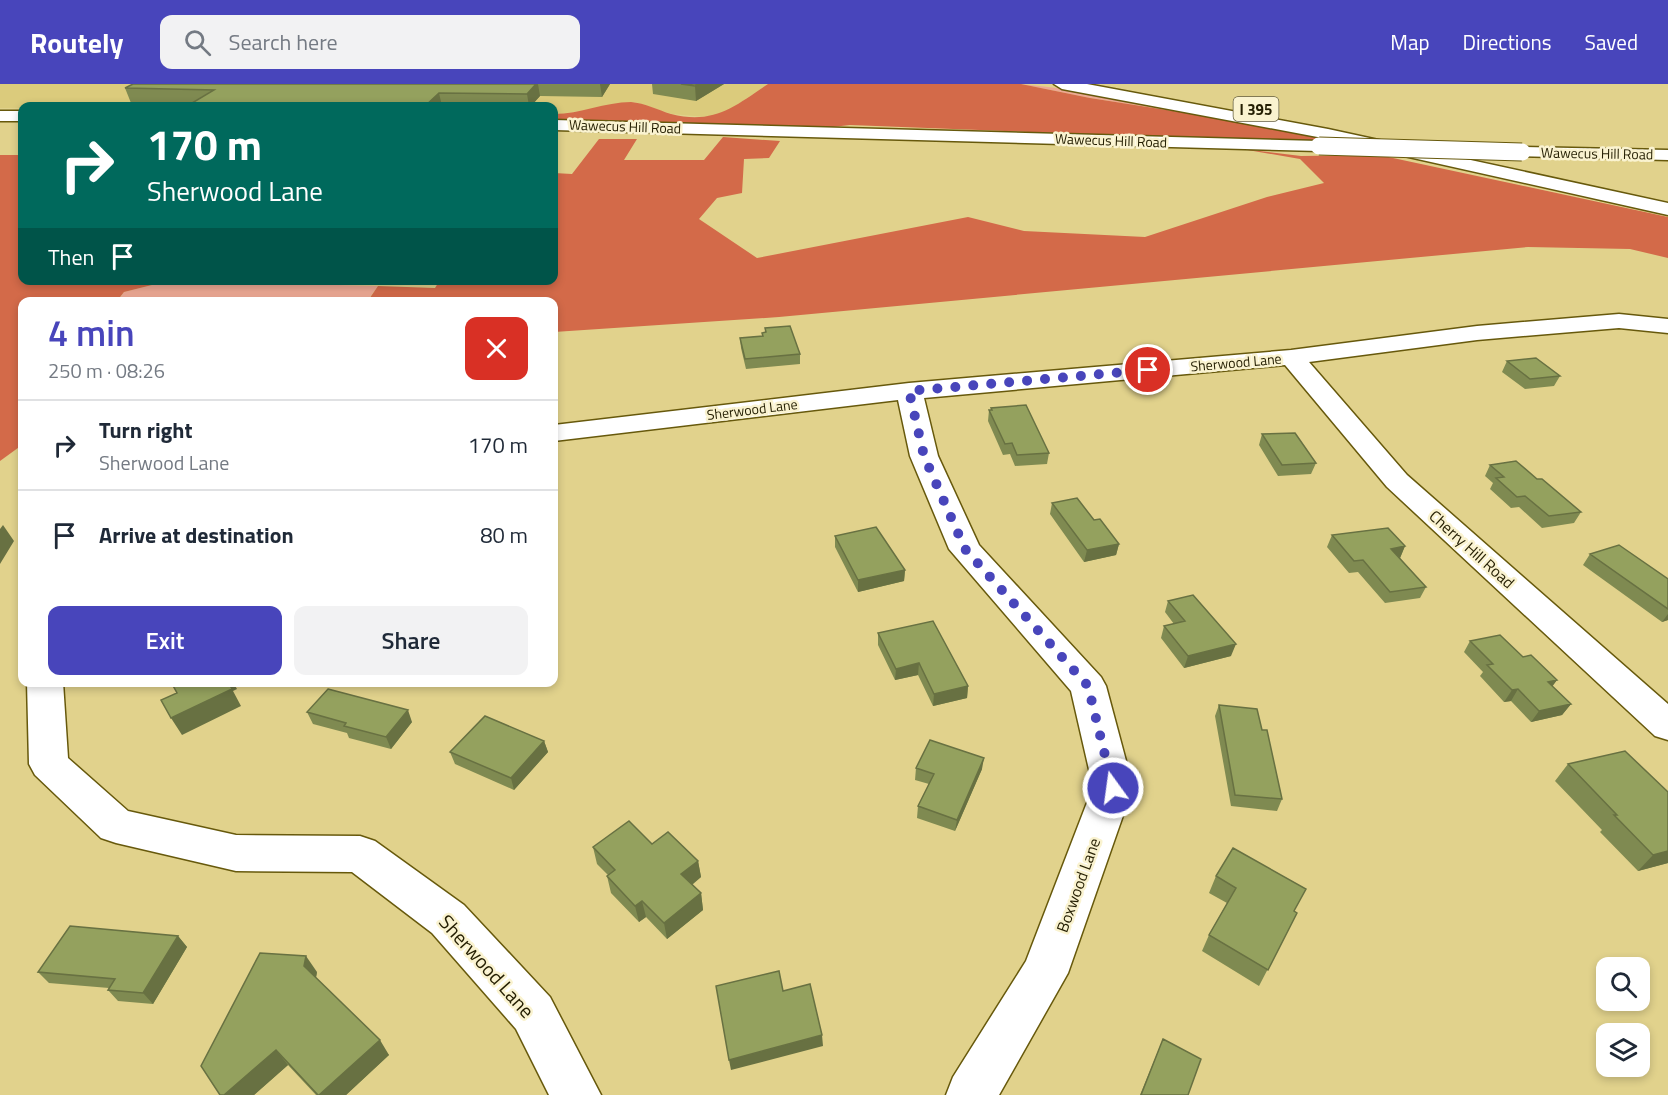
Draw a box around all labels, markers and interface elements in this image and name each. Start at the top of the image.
search box [160,15,580,69]
text: Routely [30,21,124,64]
text: Search here [229,25,338,59]
icon: search [181,26,214,59]
text: Map [1390,26,1430,58]
text: Directions [1463,26,1552,58]
text: Saved [1585,26,1638,58]
road number: I 395 [1234,97,1278,121]
text: 170 m [147,112,262,176]
street label: Wawecus Hill Road [568,114,682,138]
icon: right [48,126,126,204]
street label: Wawecus Hill Road [1054,128,1168,152]
street label: Wawecus Hill Road [1541,142,1653,164]
text: Sherwood Lane [147,170,323,211]
text: Then [48,240,94,274]
icon: arrive [106,240,139,273]
text: 4 min [48,305,135,360]
button: close [465,317,528,380]
pin [1122,344,1173,395]
street label: Sherwood Lane [1190,348,1282,376]
icon: arrive [1131,353,1164,386]
text: 250 m · 08:26 [48,355,165,386]
street label: Sherwood Lane [705,393,799,425]
text: Turn right [99,413,193,447]
text: 170 m [468,428,528,462]
icon: right [48,429,81,462]
text: Sherwood Lane [99,447,229,478]
street label: Cherry Hill Road [1424,504,1520,594]
text: Arrive at destination [99,518,294,552]
text: 80 m [480,518,528,552]
icon: arrive [48,519,81,552]
button: Exit [48,606,282,675]
button: Share [294,606,528,675]
position arrow [1081,756,1145,820]
street label: Boxwood Lane [1050,835,1106,935]
street label: Sherwood Lane [432,907,542,1025]
map controls [1596,957,1650,1077]
button: search [1596,957,1650,1011]
button: layers [1596,1023,1650,1077]

